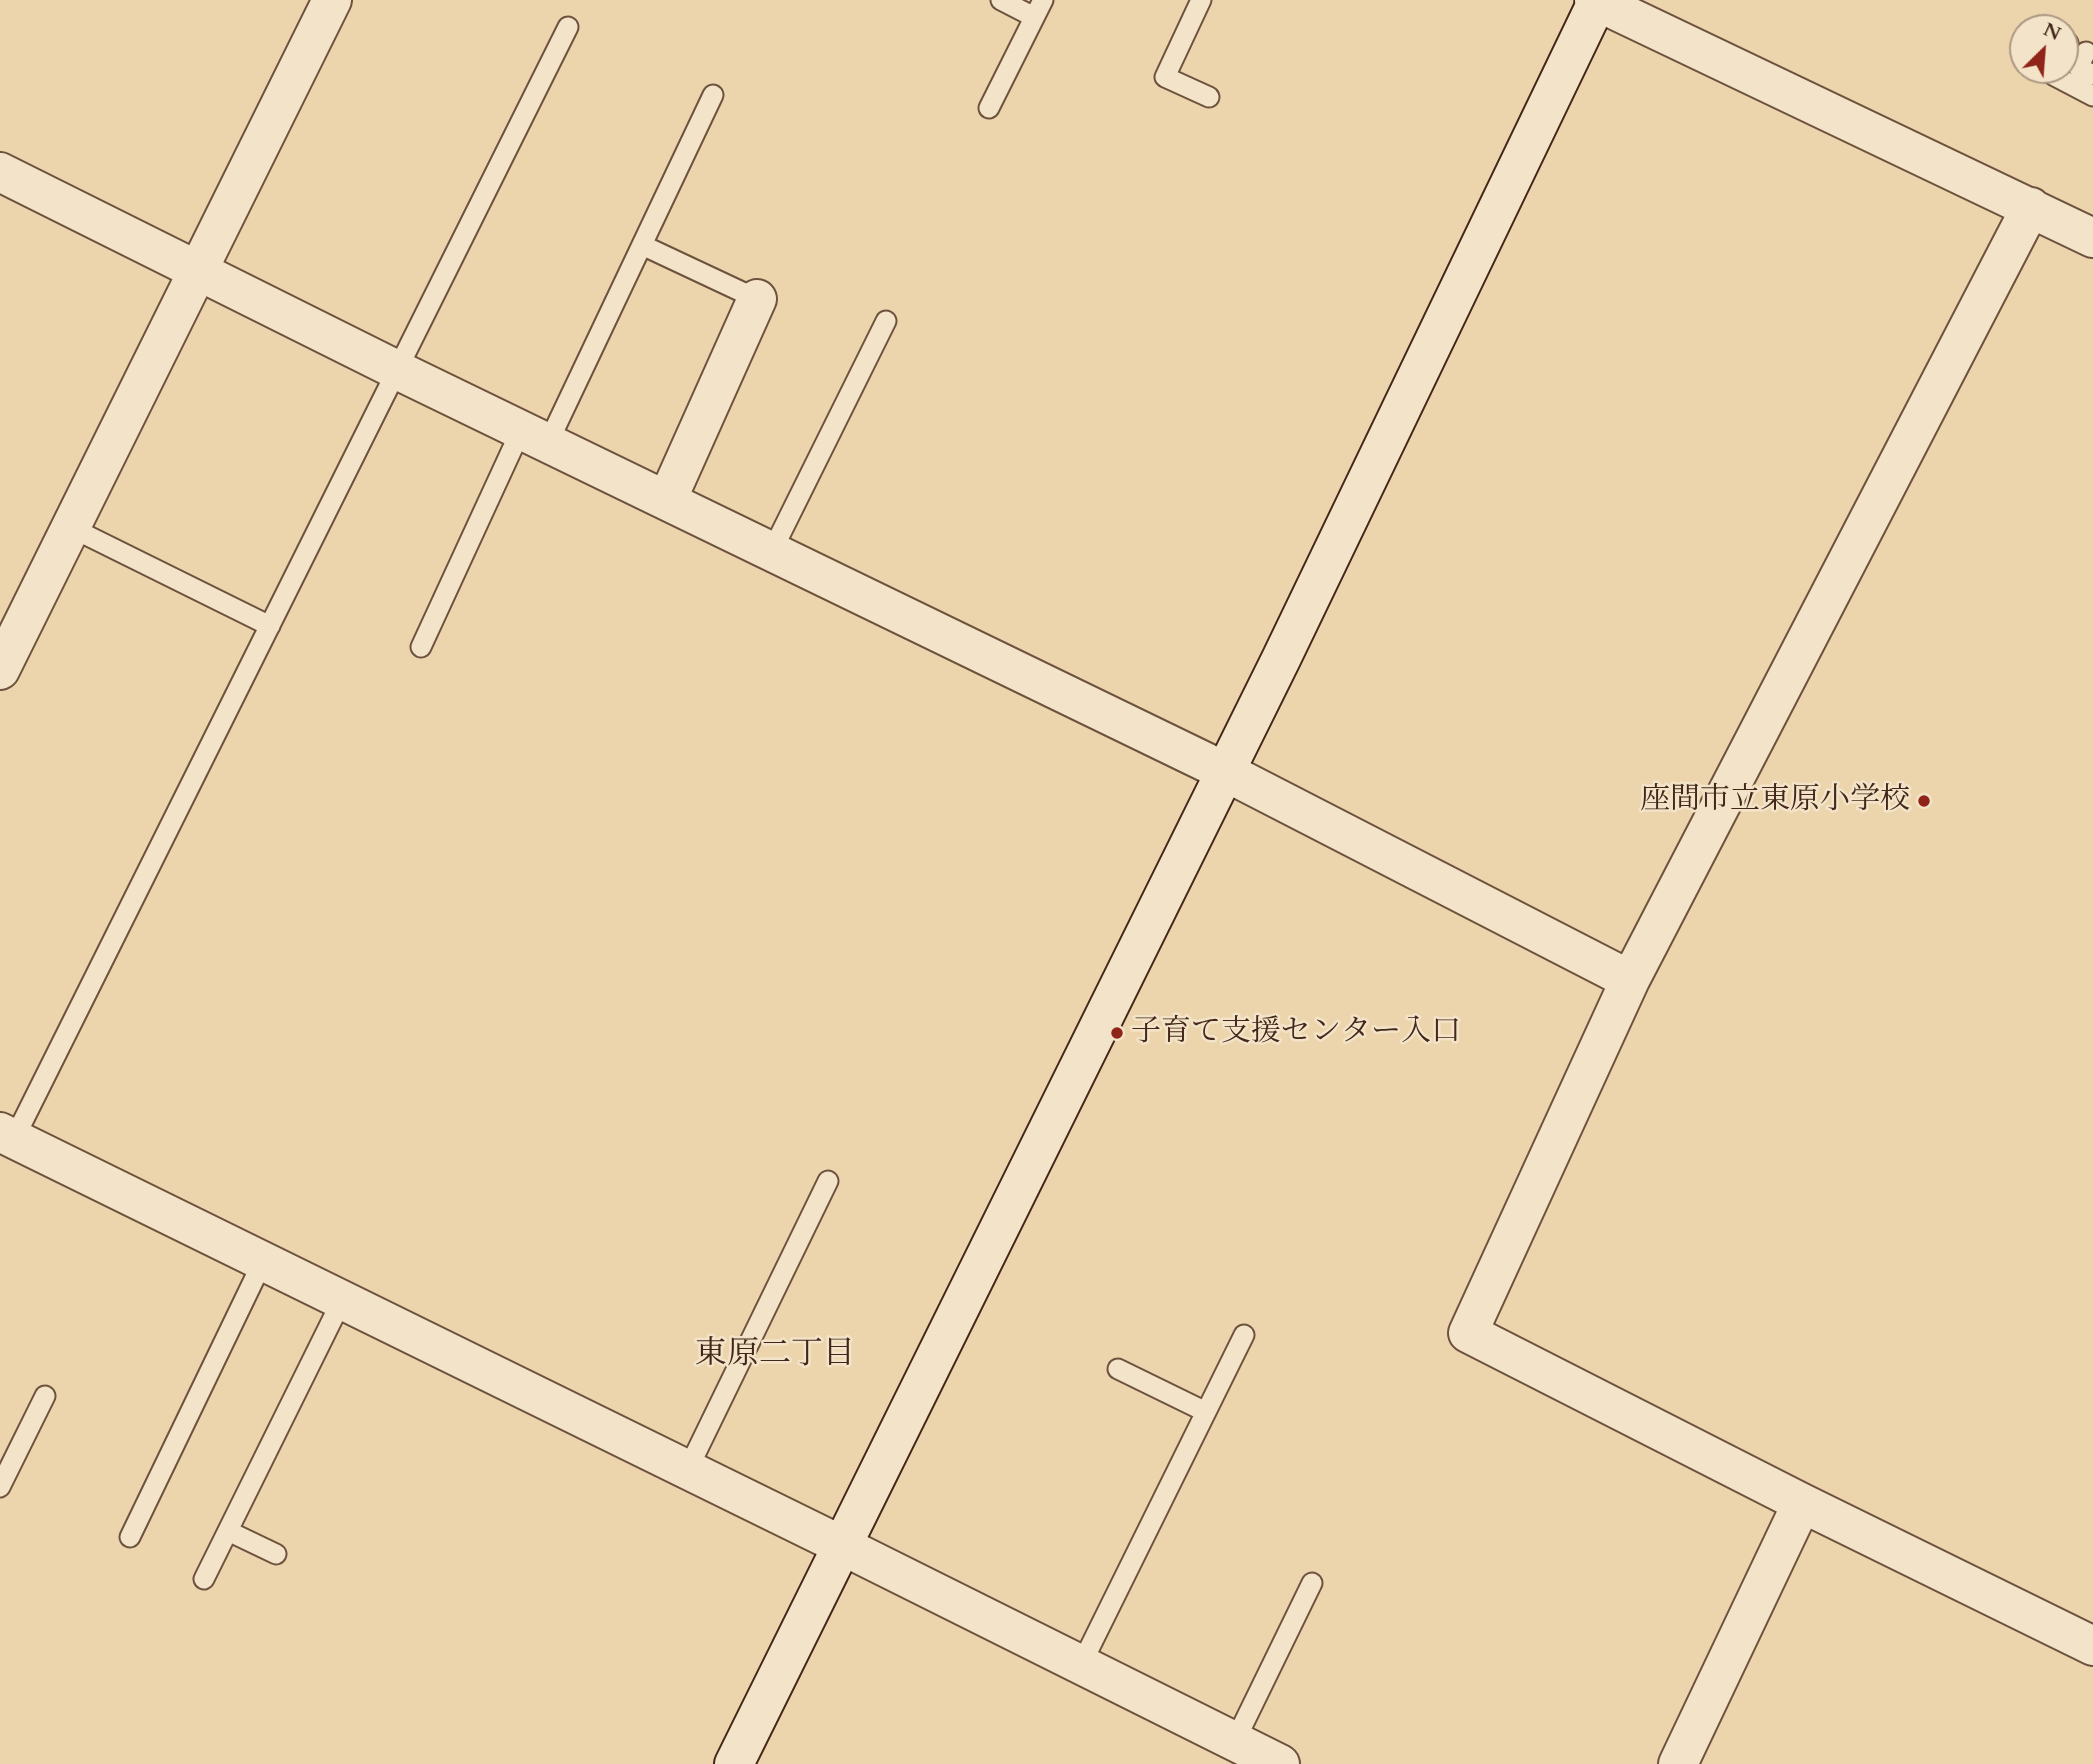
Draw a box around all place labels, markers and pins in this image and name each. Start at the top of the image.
place label: 座間市立東原小学校 [1640,783,1910,819]
marker: 座間市立東原小学校 [1916,793,1932,809]
place label: 子育て支援センター入口 [1131,1015,1461,1051]
marker: 子育て支援センター入口 [1109,1025,1125,1041]

